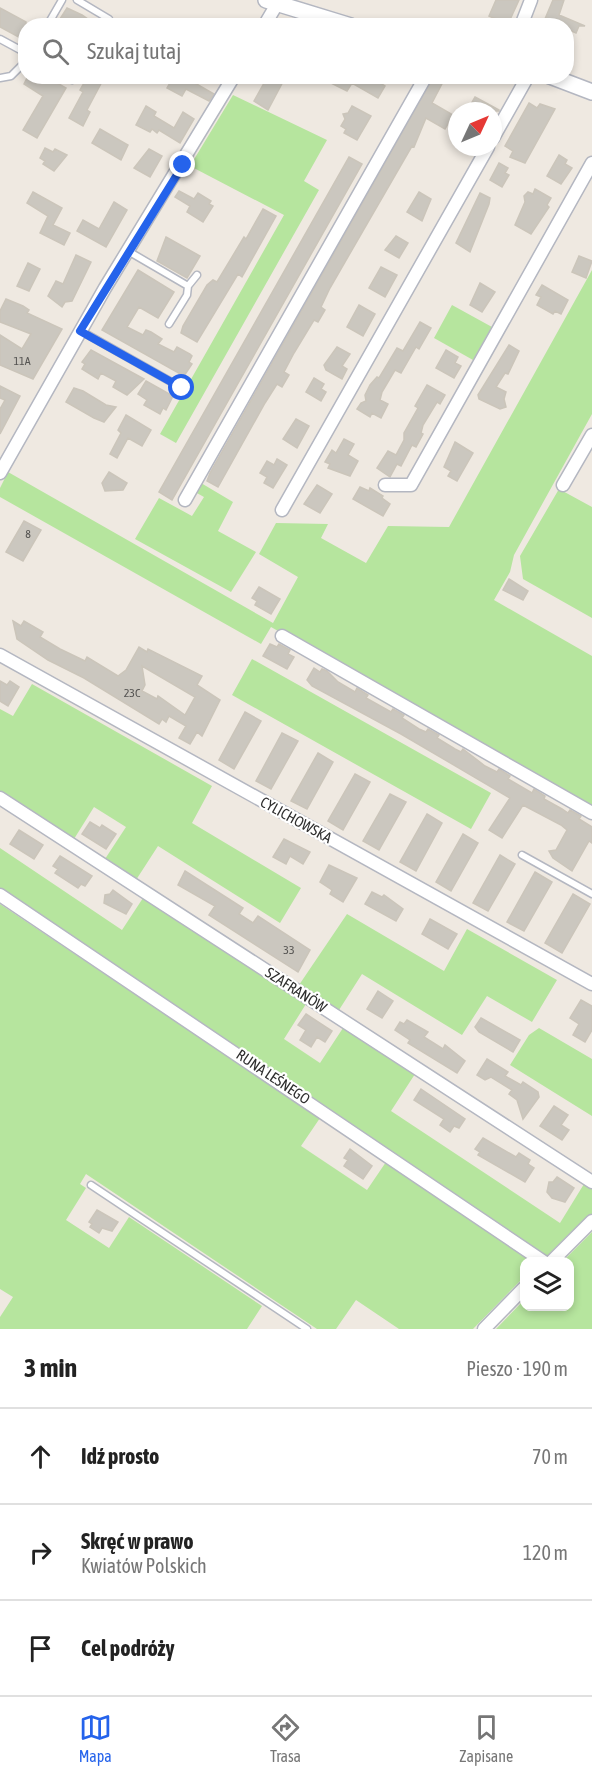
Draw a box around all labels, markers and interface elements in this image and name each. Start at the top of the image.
search box [18,18,574,84]
icon: search [39,35,72,68]
text: Szukaj tutaj [87,38,181,64]
north arrow [448,102,502,156]
route end [169,151,195,177]
house number: 11A [13,354,31,368]
route start [168,374,194,400]
house number: 8 [25,527,31,541]
house number: 23C [124,686,141,700]
street label: CYLICHOWSKA [258,793,335,846]
house number: 33 [283,943,295,957]
street label: SZAFRANÓW [262,963,330,1016]
street label: RUNA LEŚNEGO [233,1046,313,1108]
map controls [520,1257,574,1311]
button: layers [520,1257,574,1311]
text: 3 min [24,1353,77,1383]
text: Pieszo · 190 m [466,1357,568,1380]
icon: ahead [24,1440,57,1473]
text: Idź prosto [81,1443,159,1469]
text: 70 m [532,1445,568,1468]
text: Skręć w prawo [81,1528,194,1554]
icon: right [24,1536,57,1569]
text: 120 m [523,1541,568,1564]
text: Kwiatów Polskich [81,1554,207,1577]
icon: arrive [24,1632,57,1665]
text: Cel podróży [81,1635,175,1661]
tab: Mapa [79,1711,112,1765]
tab: Trasa [269,1711,302,1765]
tab: Zapisane [459,1711,513,1765]

